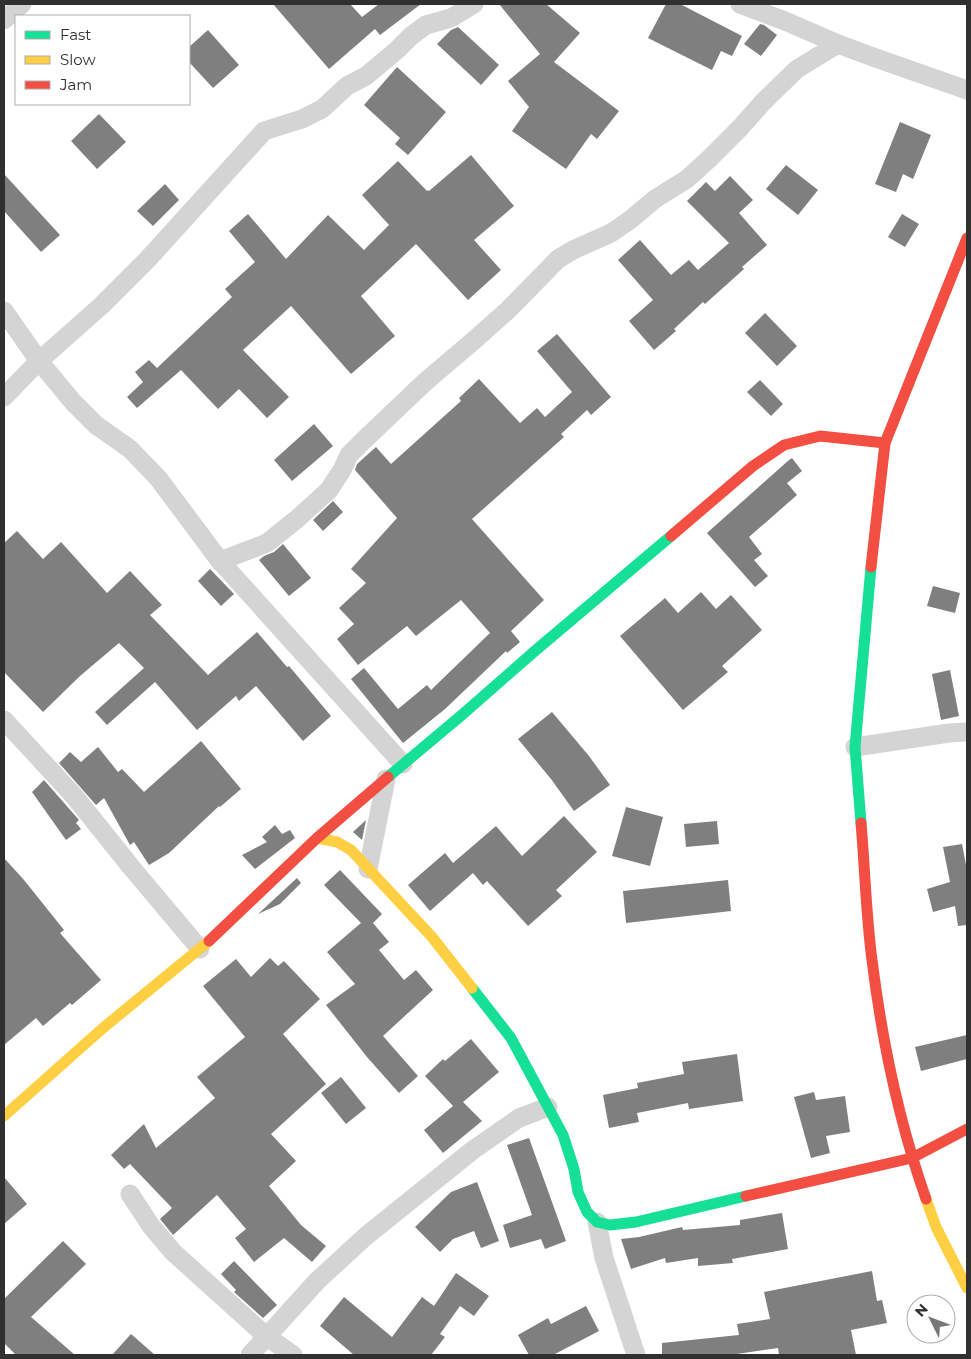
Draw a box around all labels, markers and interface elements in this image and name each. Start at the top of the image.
legend [15,15,190,105]
text: Fast [60,25,91,44]
text: Slow [60,50,96,69]
text: Jam [59,75,92,94]
north arrow [906,1294,956,1344]
text: N [911,1300,932,1321]

